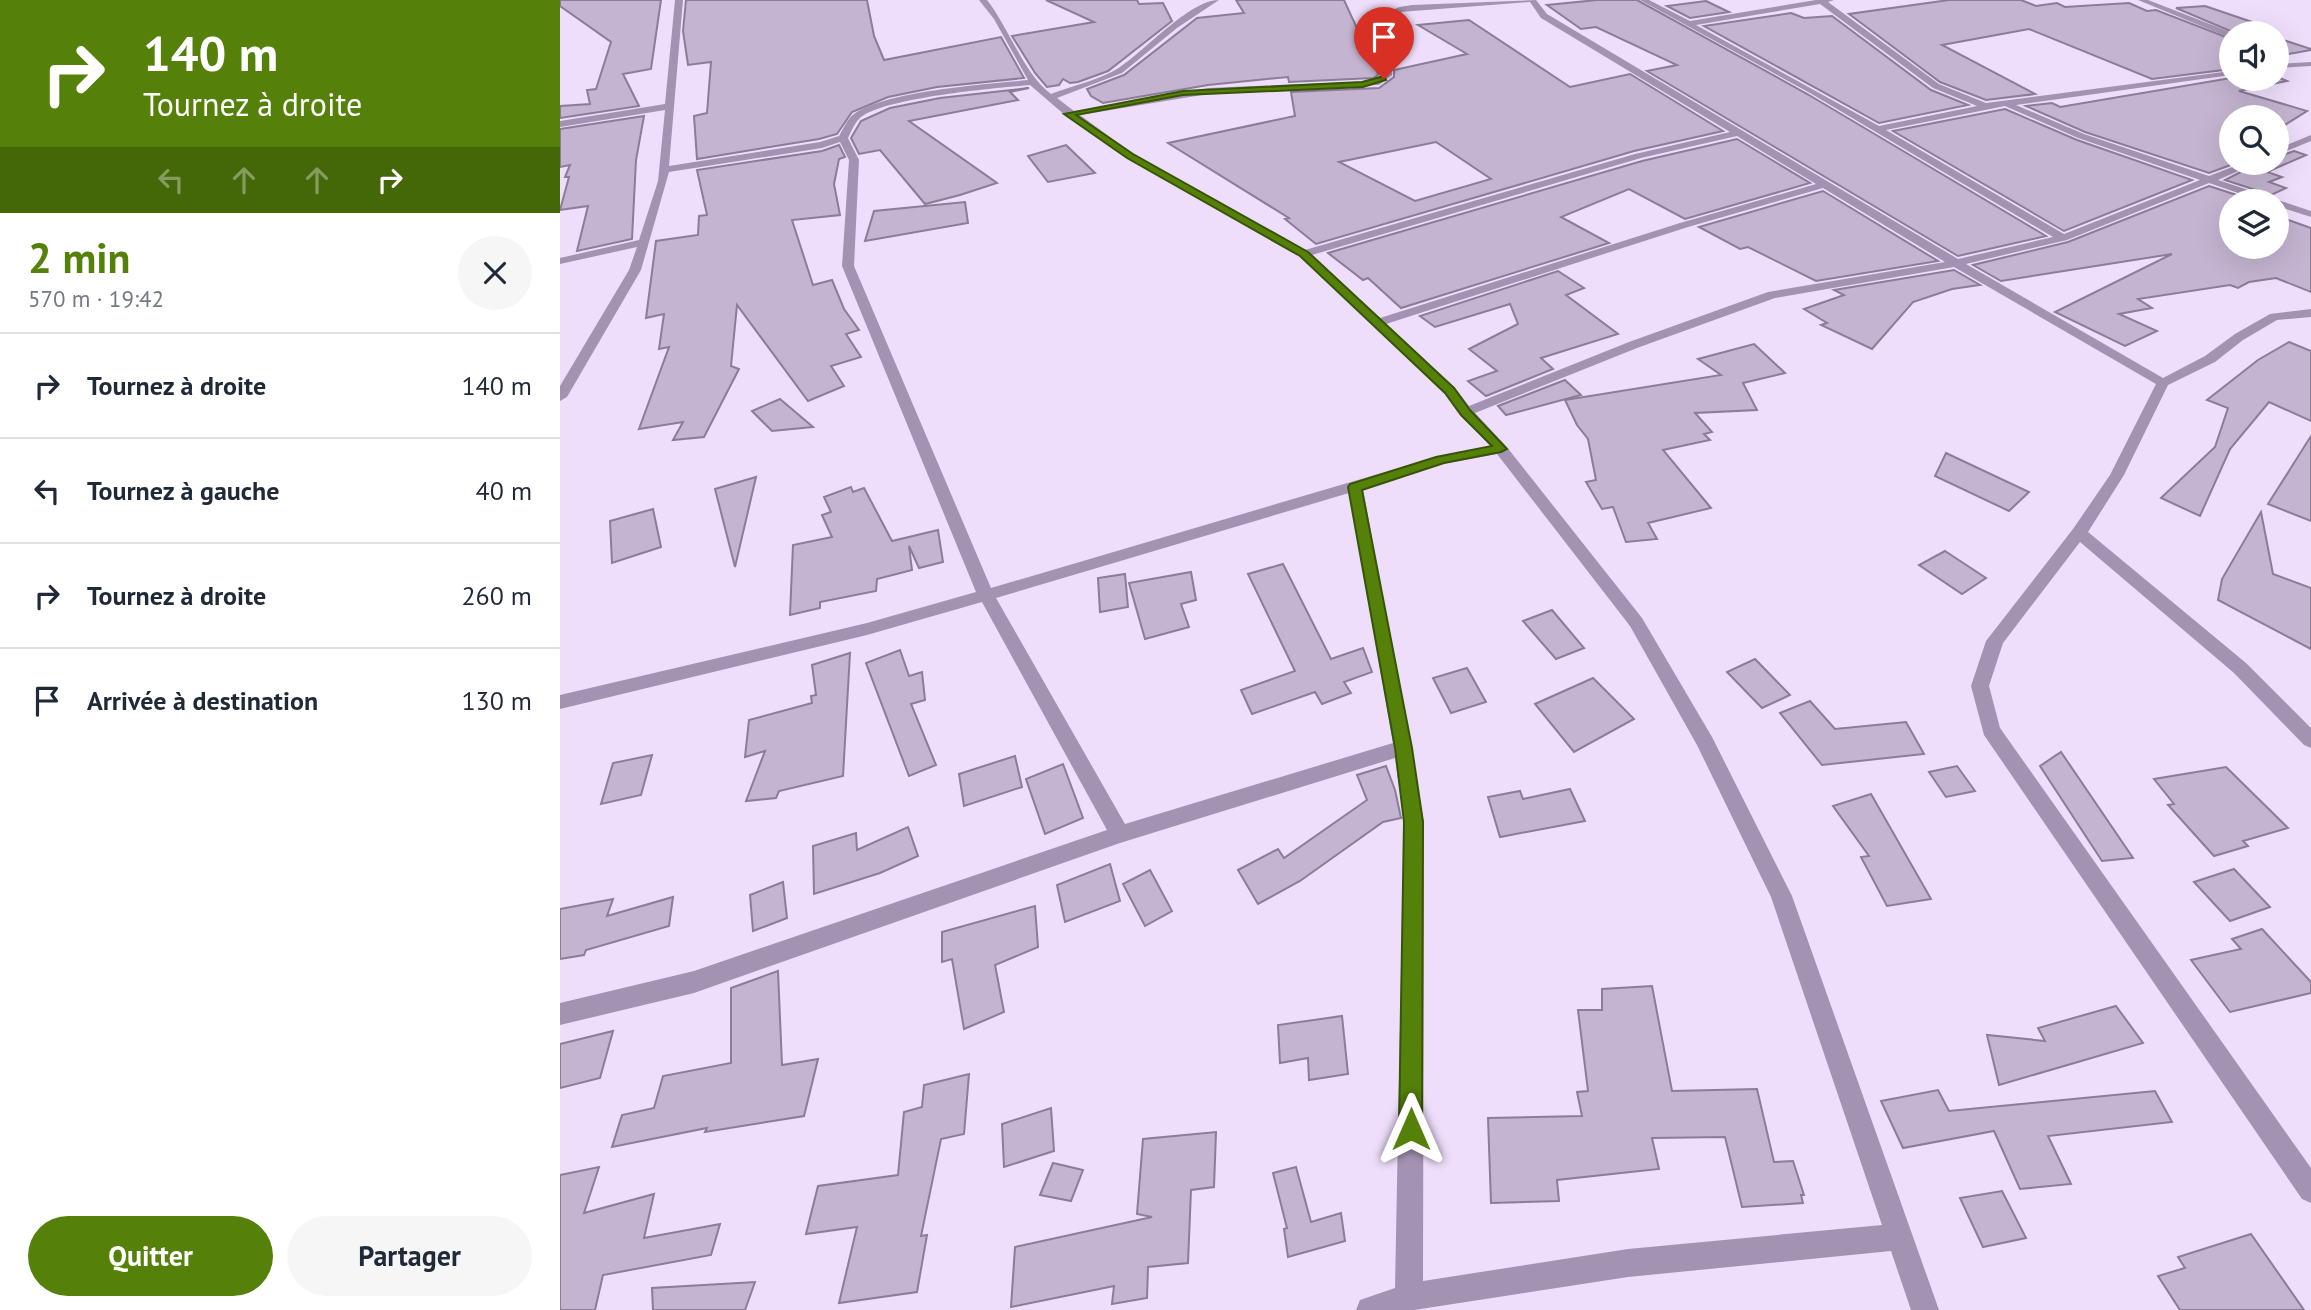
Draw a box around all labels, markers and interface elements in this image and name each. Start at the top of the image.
pin [1354,7,1414,79]
icon: arrive [1365,18,1403,56]
text: 140 m [143,21,278,85]
map controls [2219,21,2289,259]
button: sound [2219,21,2289,91]
icon: right [28,28,119,119]
text: Tournez à droite [143,83,362,125]
button: search [2219,105,2289,175]
icon: left [152,161,190,199]
icon: ahead [225,161,263,199]
icon: ahead [298,161,336,199]
icon: right [371,161,409,199]
button: layers [2219,189,2289,259]
text: 2 min [28,230,130,285]
button: close [458,236,532,310]
text: 570 m · 19:42 [28,284,164,313]
icon: right [28,367,66,405]
text: Tournez à droite [87,369,266,402]
text: 140 m [461,369,532,402]
icon: left [28,472,66,510]
text: Tournez à gauche [87,474,279,507]
text: 40 m [476,474,532,507]
icon: right [28,577,66,615]
text: Tournez à droite [87,579,266,612]
text: 260 m [461,579,532,612]
icon: arrive [28,682,66,720]
text: Arrivée à destination [87,684,318,717]
text: 130 m [461,684,532,717]
position arrow [1374,1092,1448,1166]
button: Quitter [28,1216,273,1296]
button: Partager [287,1216,532,1296]

